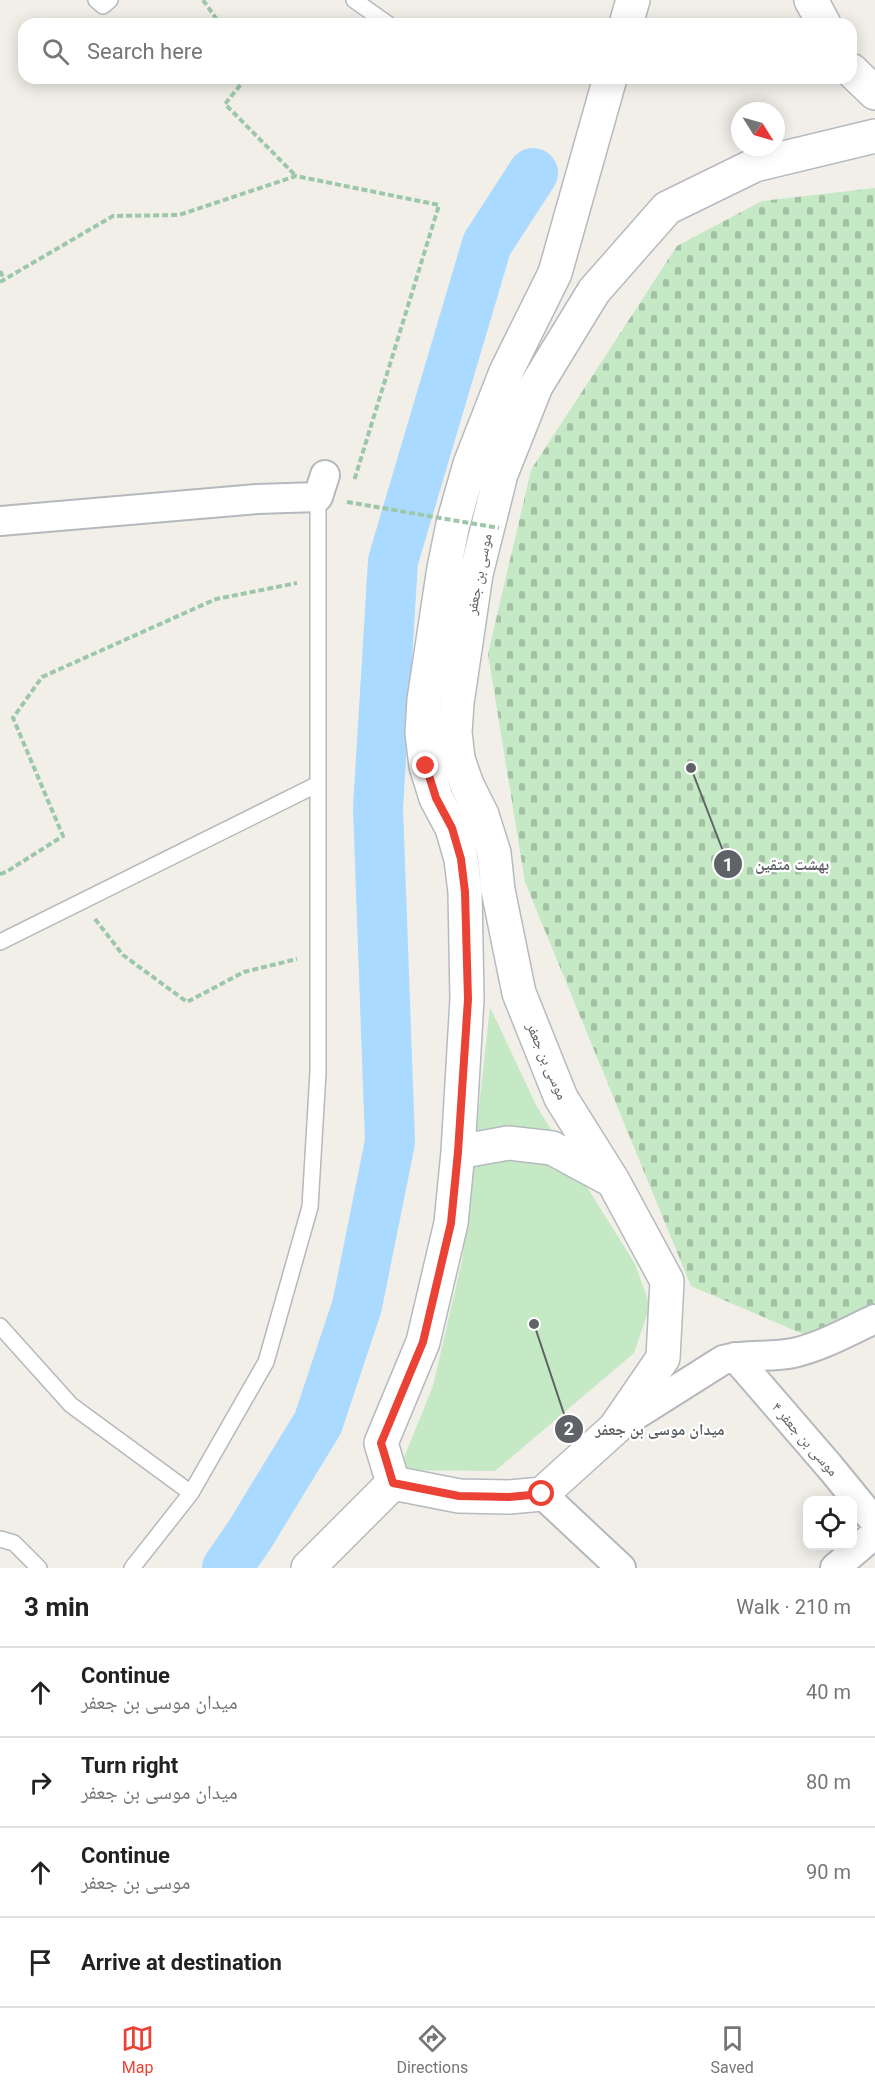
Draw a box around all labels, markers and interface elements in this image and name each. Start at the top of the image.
search box [18,18,857,84]
icon: search [39,35,72,68]
text: Search here [87,39,203,64]
north arrow [731,102,785,156]
street label: موسی بن جعفر [462,532,497,617]
route end [412,752,438,778]
callout: بهشت متقین [713,847,842,881]
text: 1 [723,854,733,875]
text: بهشت متقین [755,855,829,874]
street label: موسی بن جعفر [521,1019,571,1103]
street label: موسی بن جعفر ۴ [767,1398,842,1481]
callout: میدان موسی بن جعفر [554,1412,737,1446]
text: 2 [564,1418,574,1439]
text: میدان موسی بن جعفر [594,1420,725,1439]
route start [528,1480,554,1506]
map controls [803,1496,857,1550]
button: locate [803,1496,857,1550]
text: 3 min [24,1592,89,1622]
text: Walk · 210 m [736,1595,851,1619]
text: Continue [81,1663,170,1688]
icon: ahead [24,1676,57,1709]
text: 40 m [806,1680,851,1704]
text: میدان موسی بن جعفر [81,1690,238,1714]
text: Turn right [81,1753,178,1778]
icon: right [24,1766,57,1799]
text: 80 m [806,1770,851,1794]
text: میدان موسی بن جعفر [81,1780,238,1804]
text: Continue [81,1843,170,1868]
icon: ahead [24,1856,57,1889]
text: 90 m [806,1860,851,1884]
text: موسی بن جعفر [81,1870,190,1894]
icon: arrive [24,1946,57,1979]
text: Arrive at destination [81,1950,282,1975]
tab: Map [121,2022,154,2077]
tab: Directions [396,2022,468,2077]
tab: Saved [711,2022,754,2077]

